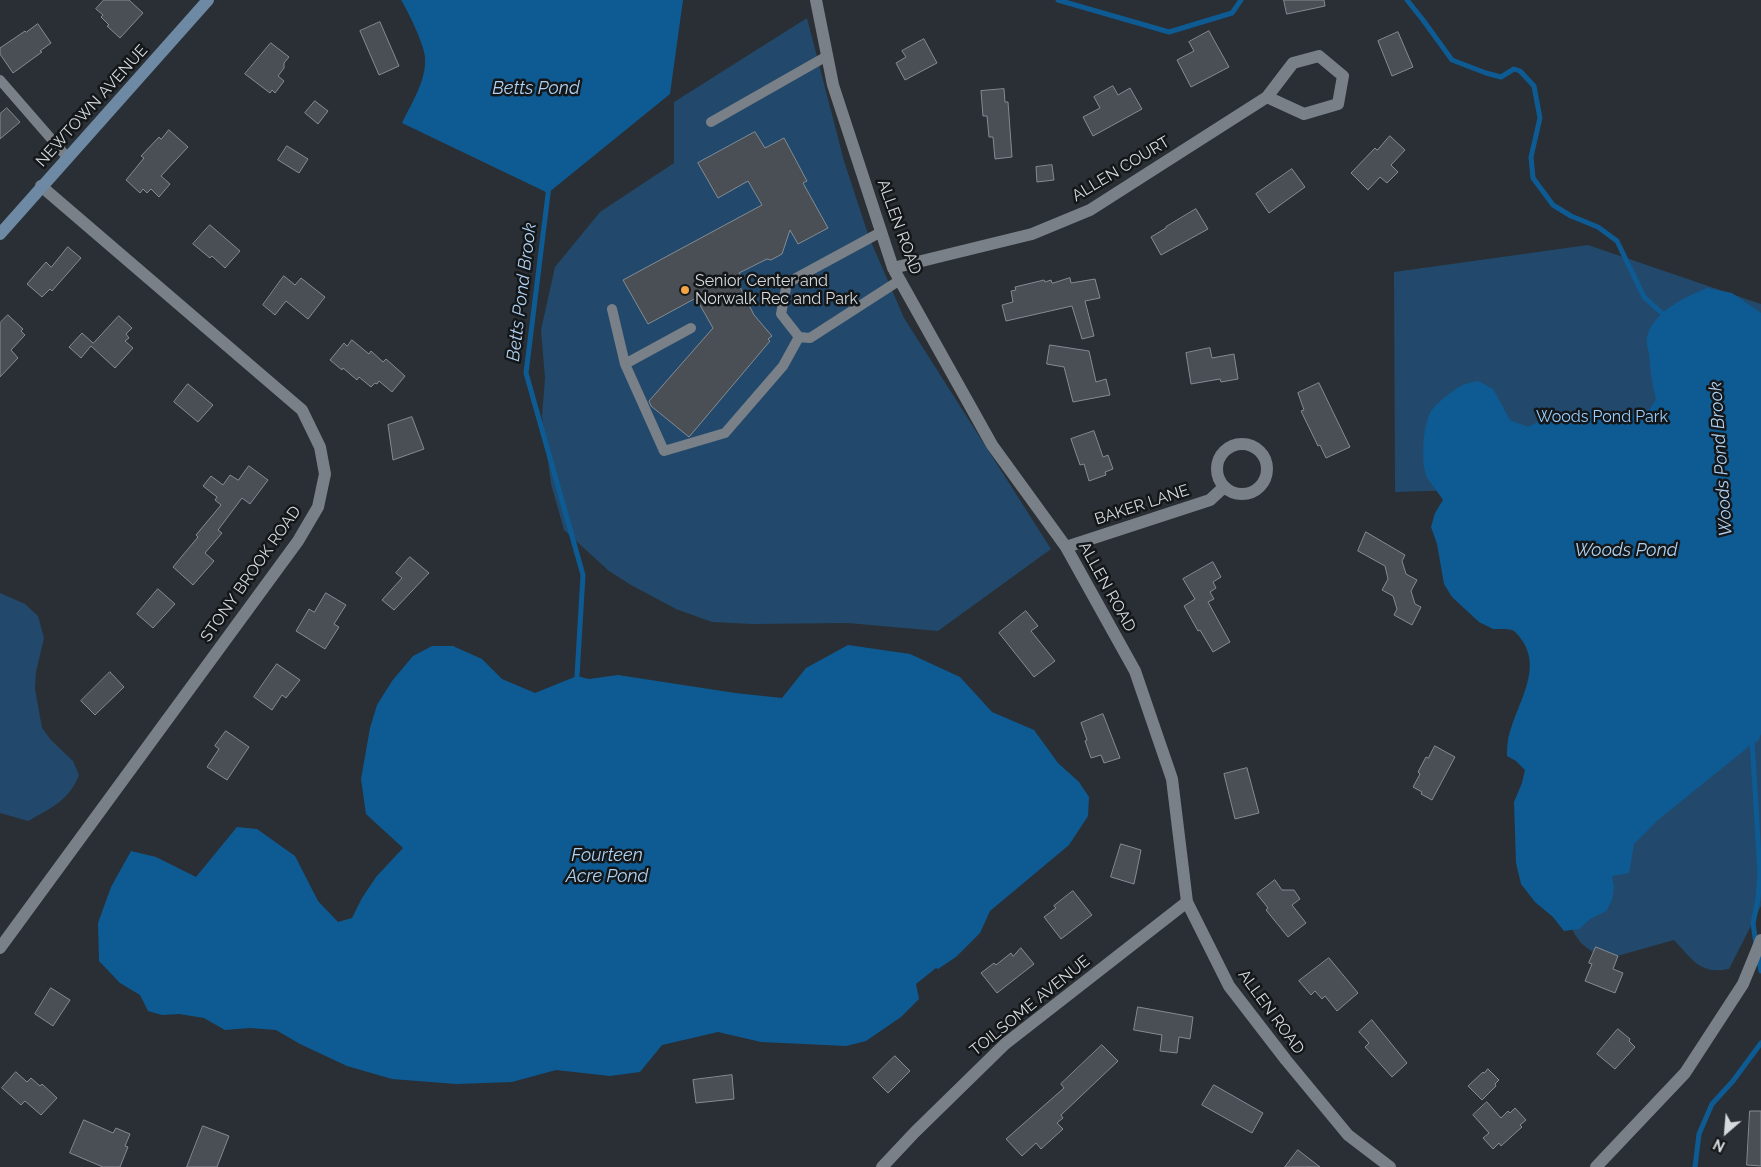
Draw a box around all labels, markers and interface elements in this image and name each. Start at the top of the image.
street label: NEWTOWN AVENUE [32,41,152,171]
water label: Betts Pond [492,78,580,100]
street label: ALLEN COURT [1069,132,1173,206]
street label: ALLEN ROAD [873,177,925,277]
water label: Betts Pond Brook [503,221,541,363]
place label: Senior Center and Norwalk Rec and Park [695,271,858,309]
marker: Senior Center and Norwalk Rec and Park [679,284,691,296]
water label: Woods Pond Brook [1705,381,1737,537]
park label: Woods Pond Park [1536,407,1668,427]
street label: BAKER LANE [1092,481,1192,529]
street label: STONY BROOK ROAD [197,502,305,646]
street label: ALLEN ROAD [1074,539,1140,635]
water label: Woods Pond [1574,540,1678,562]
water label: Fourteen Acre Pond [566,845,648,888]
street label: TOILSOME AVENUE [966,952,1094,1060]
street label: ALLEN ROAD [1234,966,1308,1058]
north arrow [1701,1107,1751,1157]
text: N [1711,1136,1728,1155]

